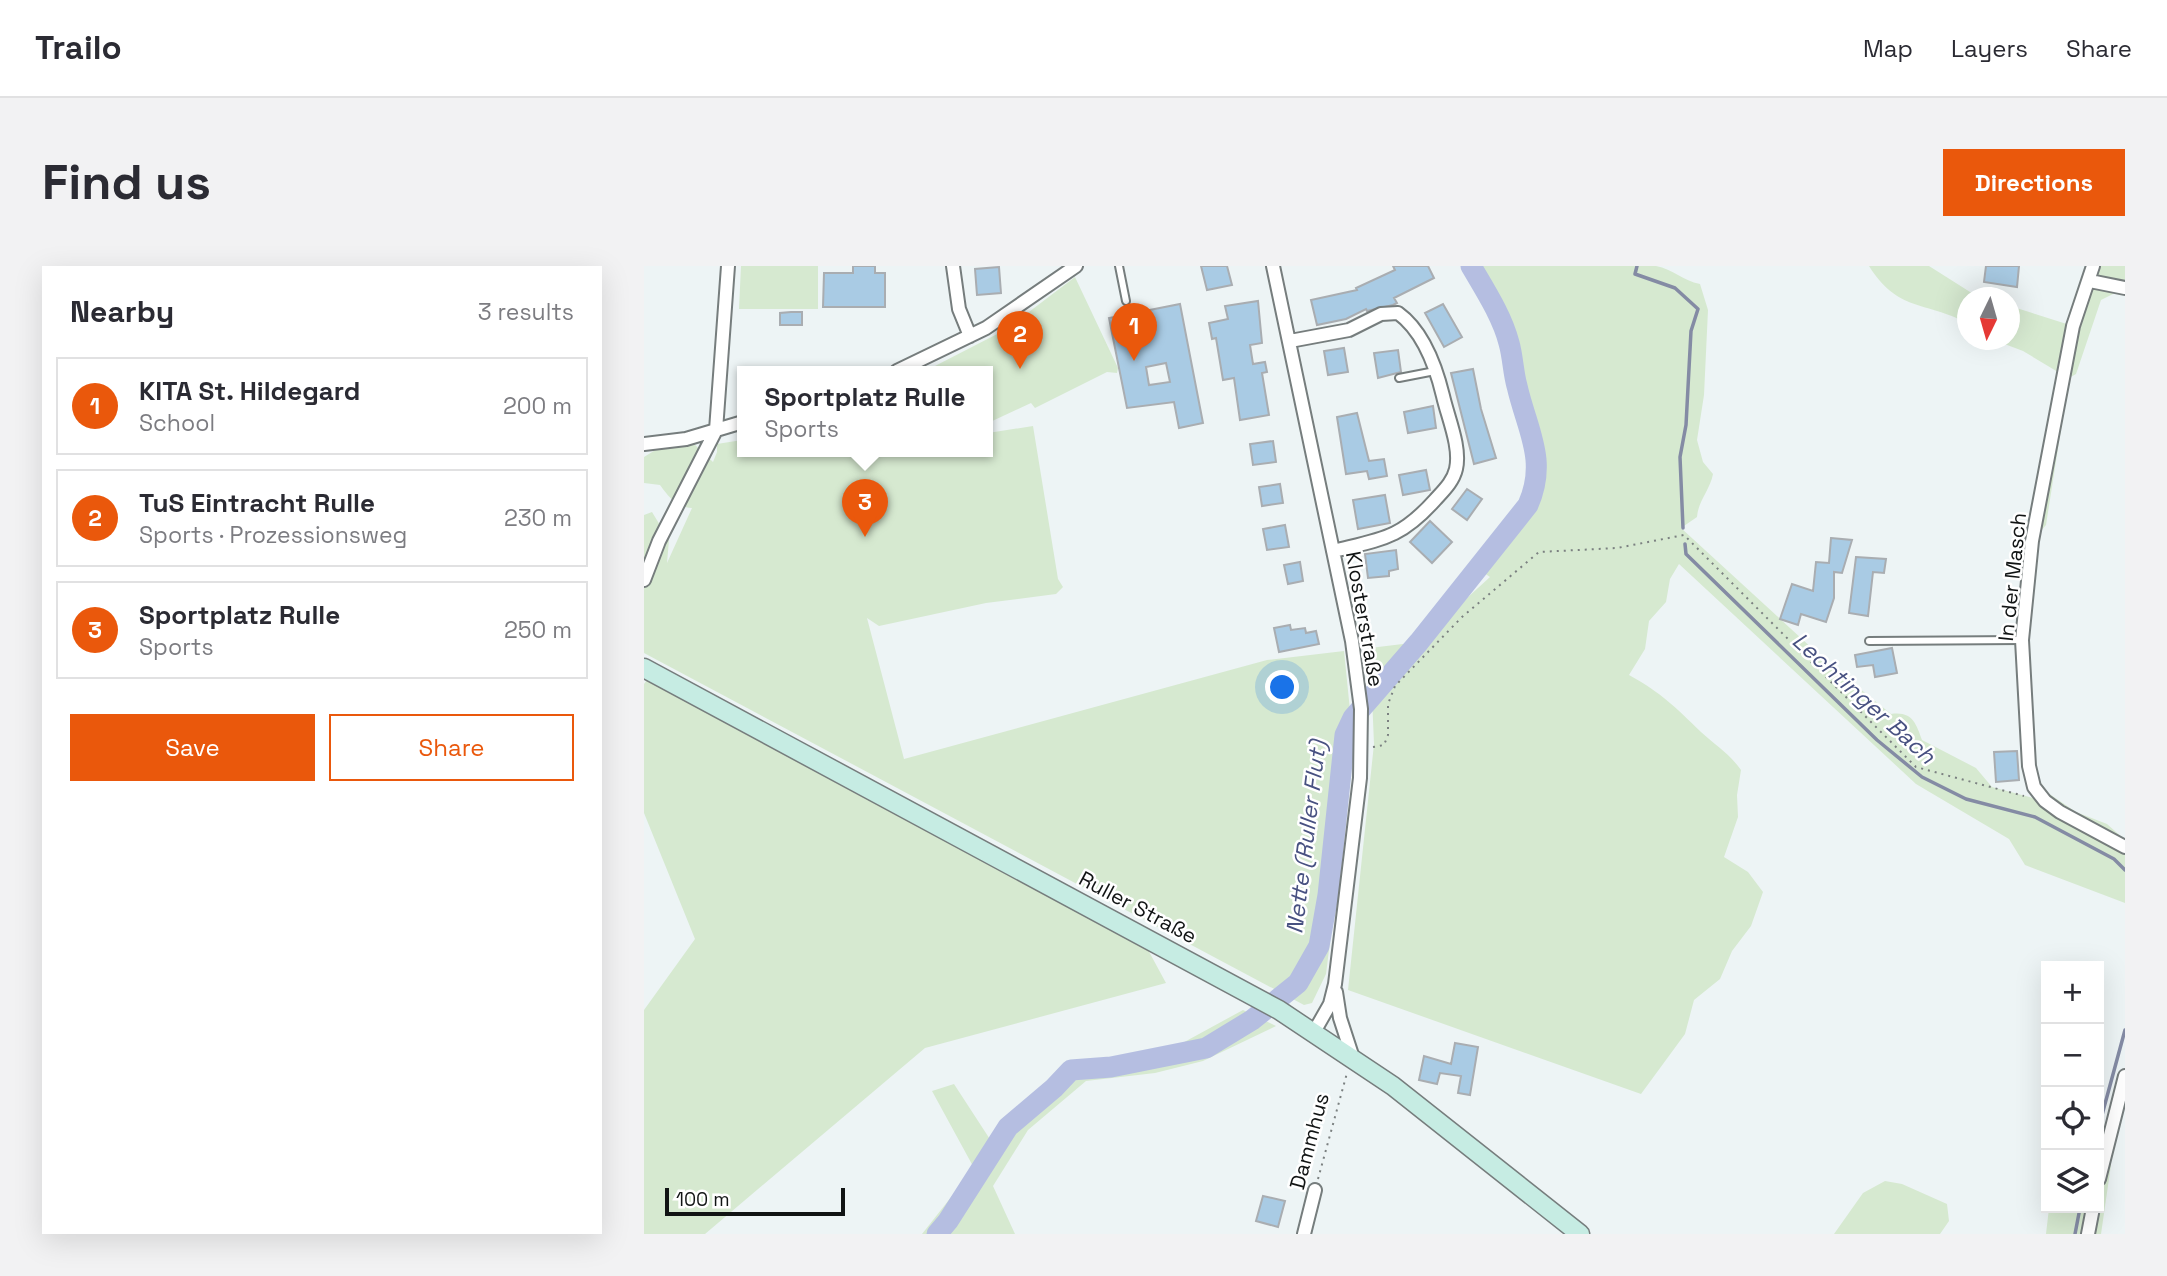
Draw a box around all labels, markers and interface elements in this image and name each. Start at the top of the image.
text: Trailo [35,27,122,69]
text: Map [1863,33,1913,64]
text: Layers [1951,33,2028,64]
text: Share [2066,33,2132,64]
button: Directions [1943,149,2125,216]
text: Find us [42,151,211,213]
north arrow [1957,287,2020,350]
text: Nearby [70,292,174,331]
text: 3 results [478,297,574,327]
pin: 1 [1111,303,1157,361]
pin: 2 [997,311,1043,369]
popup [737,366,993,457]
text: KITA St. Hildegard [139,374,360,408]
text: Sportplatz Rulle [764,380,966,414]
text: 1 [90,391,100,421]
text: 200 m [503,391,572,421]
text: School [139,408,215,438]
text: Sports [764,414,839,444]
pin: 3 [842,479,888,537]
text: TuS Eintracht Rulle [139,486,375,520]
text: 2 [88,503,102,533]
text: 230 m [504,503,572,533]
street label: In der Masch [1992,511,2032,643]
text: Sports · Prozessionsweg [139,520,407,550]
street label: Klosterstraße [1340,549,1390,689]
text: Sportplatz Rulle [139,598,340,632]
text: 3 [88,615,102,645]
text: 250 m [504,615,572,645]
water label: Lechtinger Bach [1786,626,1943,771]
text: Sports [139,632,214,662]
your location [1265,670,1299,704]
button: Save [70,714,315,781]
button: Share [329,714,574,781]
water label: Nette (Ruller Flut) [1279,736,1333,935]
street label: Ruller Straße [1074,865,1202,949]
map controls [2041,961,2104,1213]
button: + [2041,961,2104,1024]
button: − [2041,1024,2104,1087]
button: locate [2041,1087,2104,1150]
street label: Dammhus [1283,1090,1335,1192]
button: layers [2041,1150,2104,1213]
scale bar [665,1185,845,1217]
text: 100 m [676,1187,730,1212]

